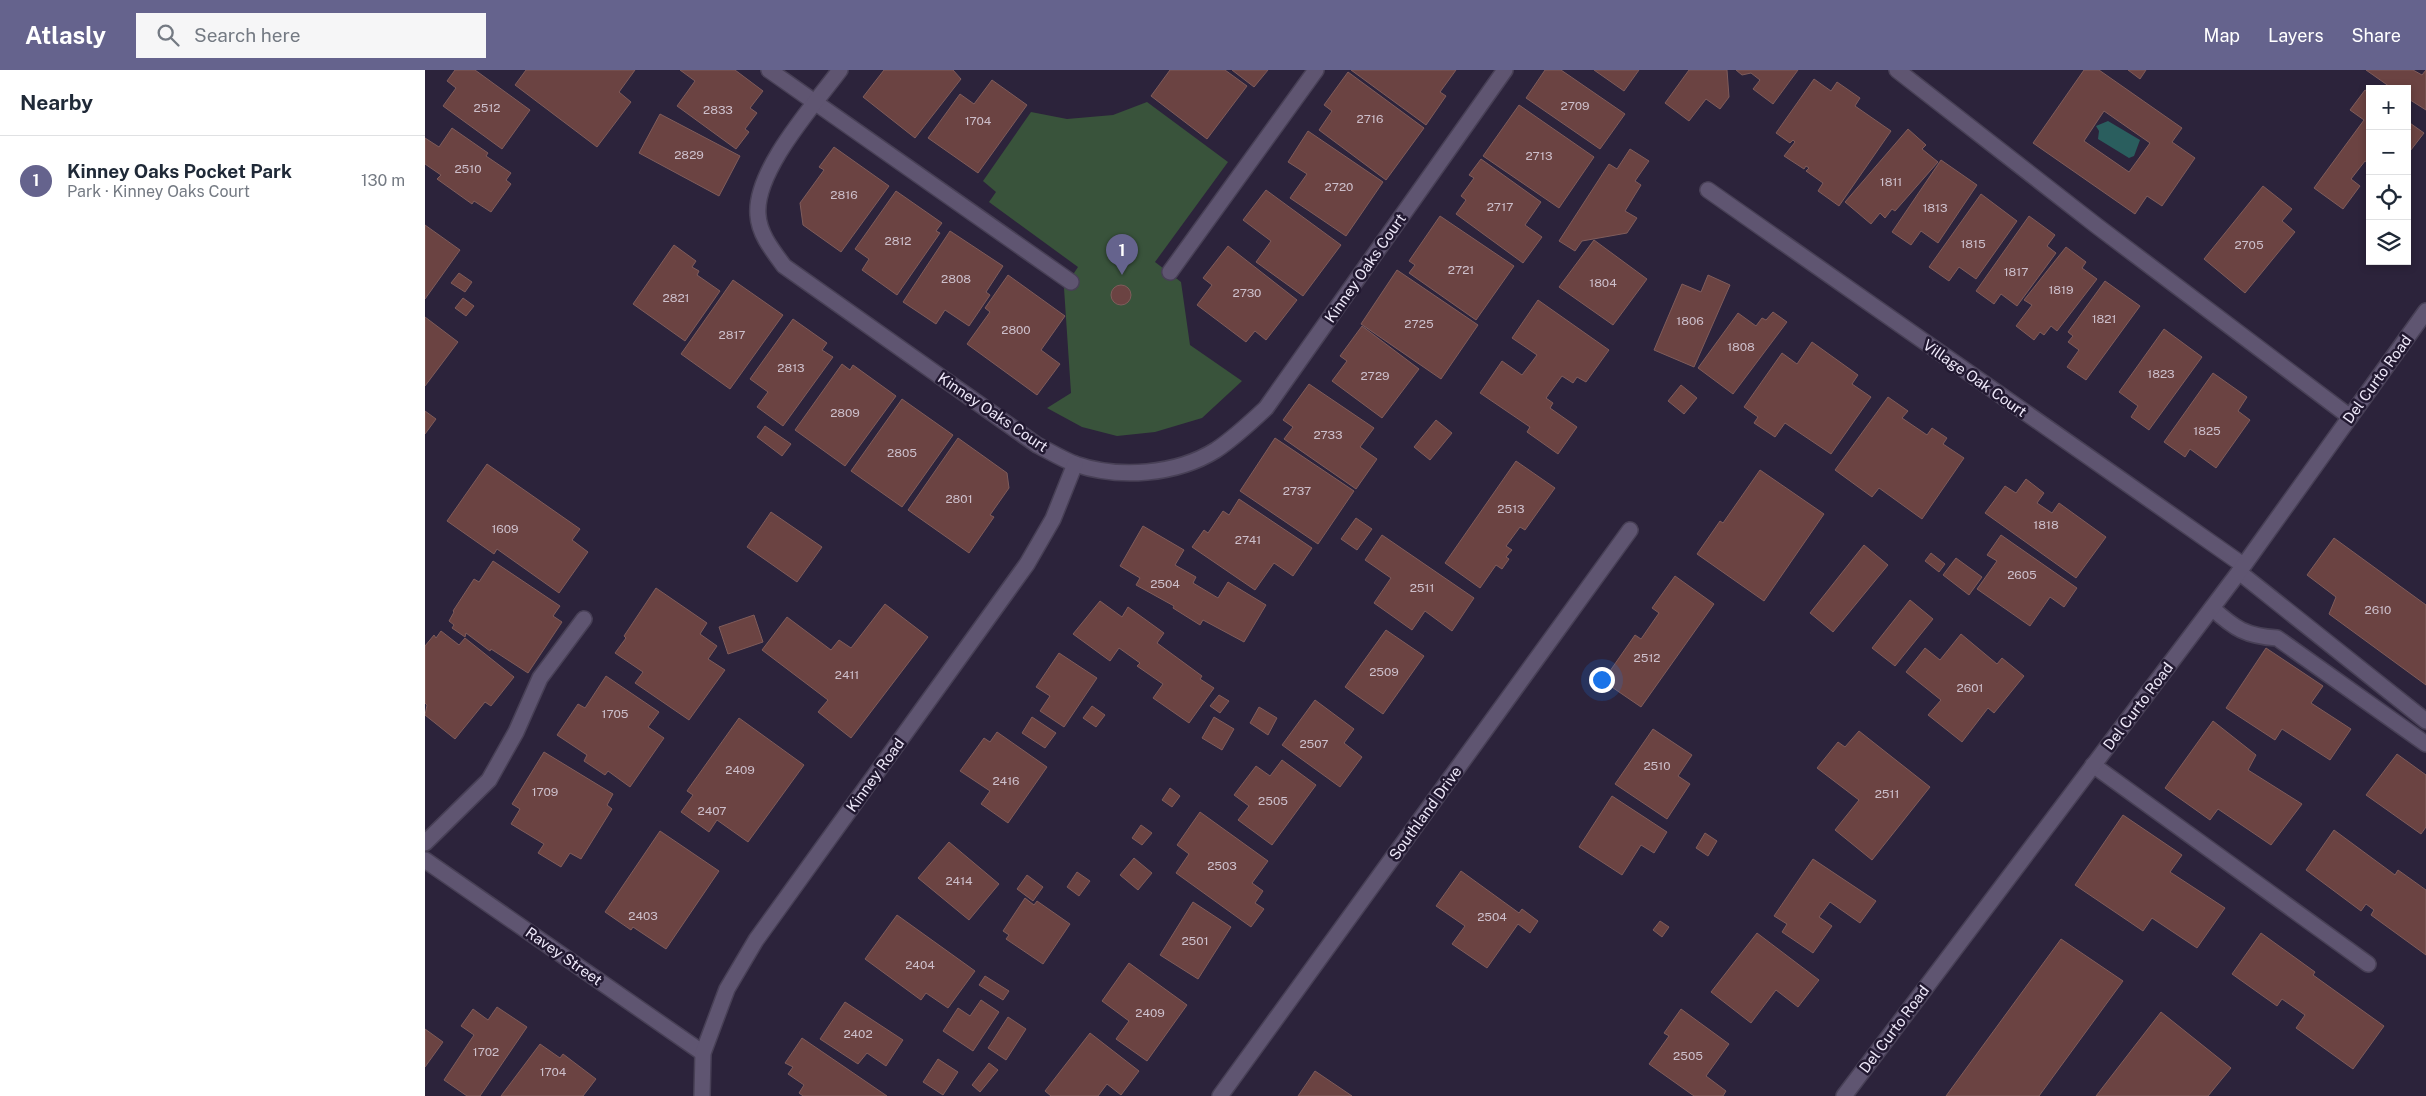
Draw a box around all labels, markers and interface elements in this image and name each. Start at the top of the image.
search box [136,13,486,58]
text: Atlasly [25,21,106,49]
icon: search [154,21,182,49]
text: Search here [194,24,301,46]
text: Map [2204,25,2240,46]
text: Layers [2268,25,2324,46]
text: Share [2352,25,2401,46]
map controls [2366,85,2411,265]
button: + [2366,85,2411,130]
text: Nearby [20,90,93,115]
house number: 2709 [1561,99,1589,113]
house number: 2512 [474,101,500,115]
house number: 2833 [703,103,733,117]
house number: 2716 [1357,112,1383,126]
house number: 1704 [965,114,992,128]
button: − [2366,130,2411,175]
house number: 2829 [674,148,704,162]
house number: 2713 [1525,149,1553,163]
text: Kinney Oaks Pocket Park [67,160,292,182]
house number: 2510 [454,162,482,176]
text: 1 [33,171,39,190]
text: 130 m [361,171,405,190]
house number: 1811 [1880,175,1902,189]
button: locate [2366,175,2411,220]
house number: 2720 [1325,180,1353,194]
text: Park · Kinney Oaks Court [67,182,250,201]
house number: 2816 [830,188,858,202]
house number: 2717 [1487,200,1513,214]
house number: 1813 [1922,201,1948,215]
street label: Kinney Oaks Court [1321,210,1409,326]
button: layers [2366,220,2411,265]
house number: 2812 [885,234,911,248]
pin: 1 [1106,234,1138,275]
house number: 1815 [1960,237,1986,251]
house number: 2705 [2234,238,2264,252]
house number: 2721 [1448,263,1474,277]
house number: 1817 [2004,265,2028,279]
house number: 2808 [941,272,971,286]
house number: 1804 [1589,276,1617,290]
house number: 1819 [2048,283,2074,297]
house number: 2730 [1233,286,1261,300]
house number: 2821 [663,291,689,305]
house number: 1821 [2092,312,2116,326]
house number: 1806 [1676,314,1704,328]
house number: 2725 [1404,317,1434,331]
house number: 2800 [1001,323,1031,337]
house number: 2817 [718,328,746,342]
street label: Del Curto Road [2339,332,2415,426]
street label: Village Oak Court [1920,336,2030,420]
house number: 1808 [1727,340,1755,354]
house number: 2813 [777,361,805,375]
house number: 1823 [2147,367,2175,381]
street label: Kinney Oaks Court [935,369,1051,455]
house number: 2729 [1360,369,1390,383]
house number: 2809 [830,406,860,420]
house number: 1825 [2193,424,2221,438]
house number: 2733 [1313,428,1343,442]
house number: 2805 [887,446,917,460]
house number: 2737 [1283,484,1311,498]
house number: 2801 [945,492,973,506]
house number: 2513 [1497,502,1525,516]
house number: 1818 [2033,518,2059,532]
house number: 1609 [491,522,519,536]
house number: 2741 [1235,533,1261,547]
house number: 2605 [2007,568,2037,582]
house number: 2504 [1150,577,1180,591]
house number: 2511 [1410,581,1434,595]
house number: 2610 [2365,603,2391,617]
house number: 2512 [1634,651,1660,665]
street label: Del Curto Road [2100,659,2176,753]
house number: 2509 [1369,665,1399,679]
your location [1589,667,1615,693]
house number: 2411 [835,668,859,682]
house number: 2601 [1957,681,1983,695]
house number: 1705 [602,707,629,721]
street label: Kinney Road [843,735,907,815]
house number: 2507 [1299,737,1329,751]
house number: 2510 [1643,759,1671,773]
house number: 2409 [725,763,755,777]
street label: Southland Drive [1385,763,1465,863]
house number: 2416 [992,774,1020,788]
house number: 1709 [532,785,558,799]
house number: 2511 [1875,787,1899,801]
house number: 2505 [1258,794,1288,808]
house number: 2407 [697,804,727,818]
house number: 2503 [1207,859,1237,873]
house number: 2414 [945,874,973,888]
house number: 2403 [628,909,658,923]
house number: 2504 [1477,910,1507,924]
street label: Ravey Street [523,923,606,989]
house number: 2501 [1181,934,1209,948]
house number: 2404 [905,958,935,972]
street label: Del Curto Road [1856,982,1932,1076]
house number: 2409 [1135,1006,1165,1020]
house number: 2402 [843,1027,873,1041]
house number: 1702 [473,1045,499,1059]
house number: 2505 [1673,1049,1703,1063]
house number: 1704 [540,1065,567,1079]

